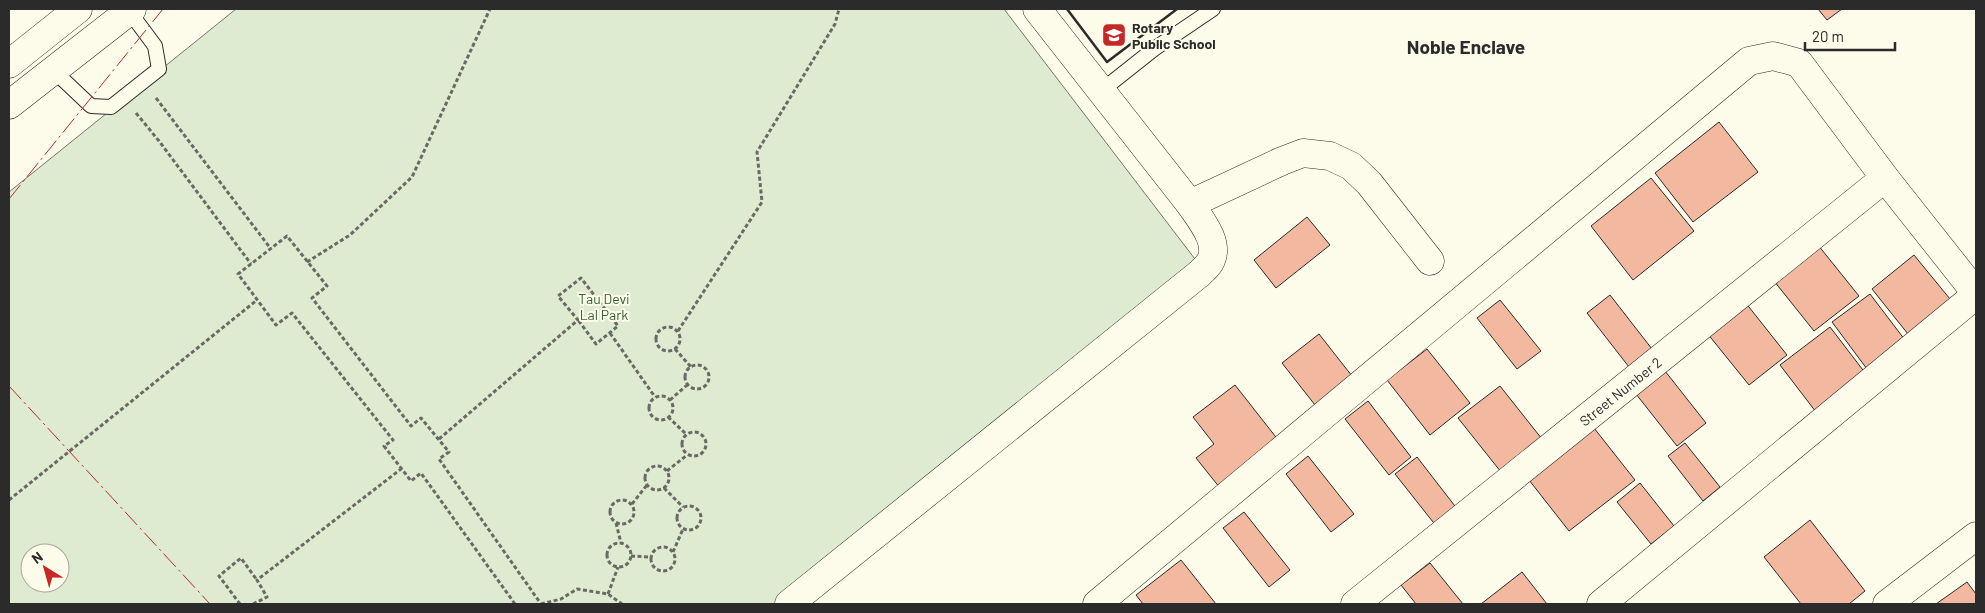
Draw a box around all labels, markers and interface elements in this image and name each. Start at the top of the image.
place label: Rotary Public School [1132,19,1216,52]
scale bar [1805,20,1895,52]
school or university icon: Rotary Public School [1101,22,1127,48]
text: 20 m [1812,27,1844,45]
district label: Noble Enclave [1407,35,1525,58]
park label: Tau Devi Lal Park [578,290,630,323]
street label: Street Number 2 [1576,353,1664,429]
north arrow [20,543,70,593]
text: N [28,548,46,567]

